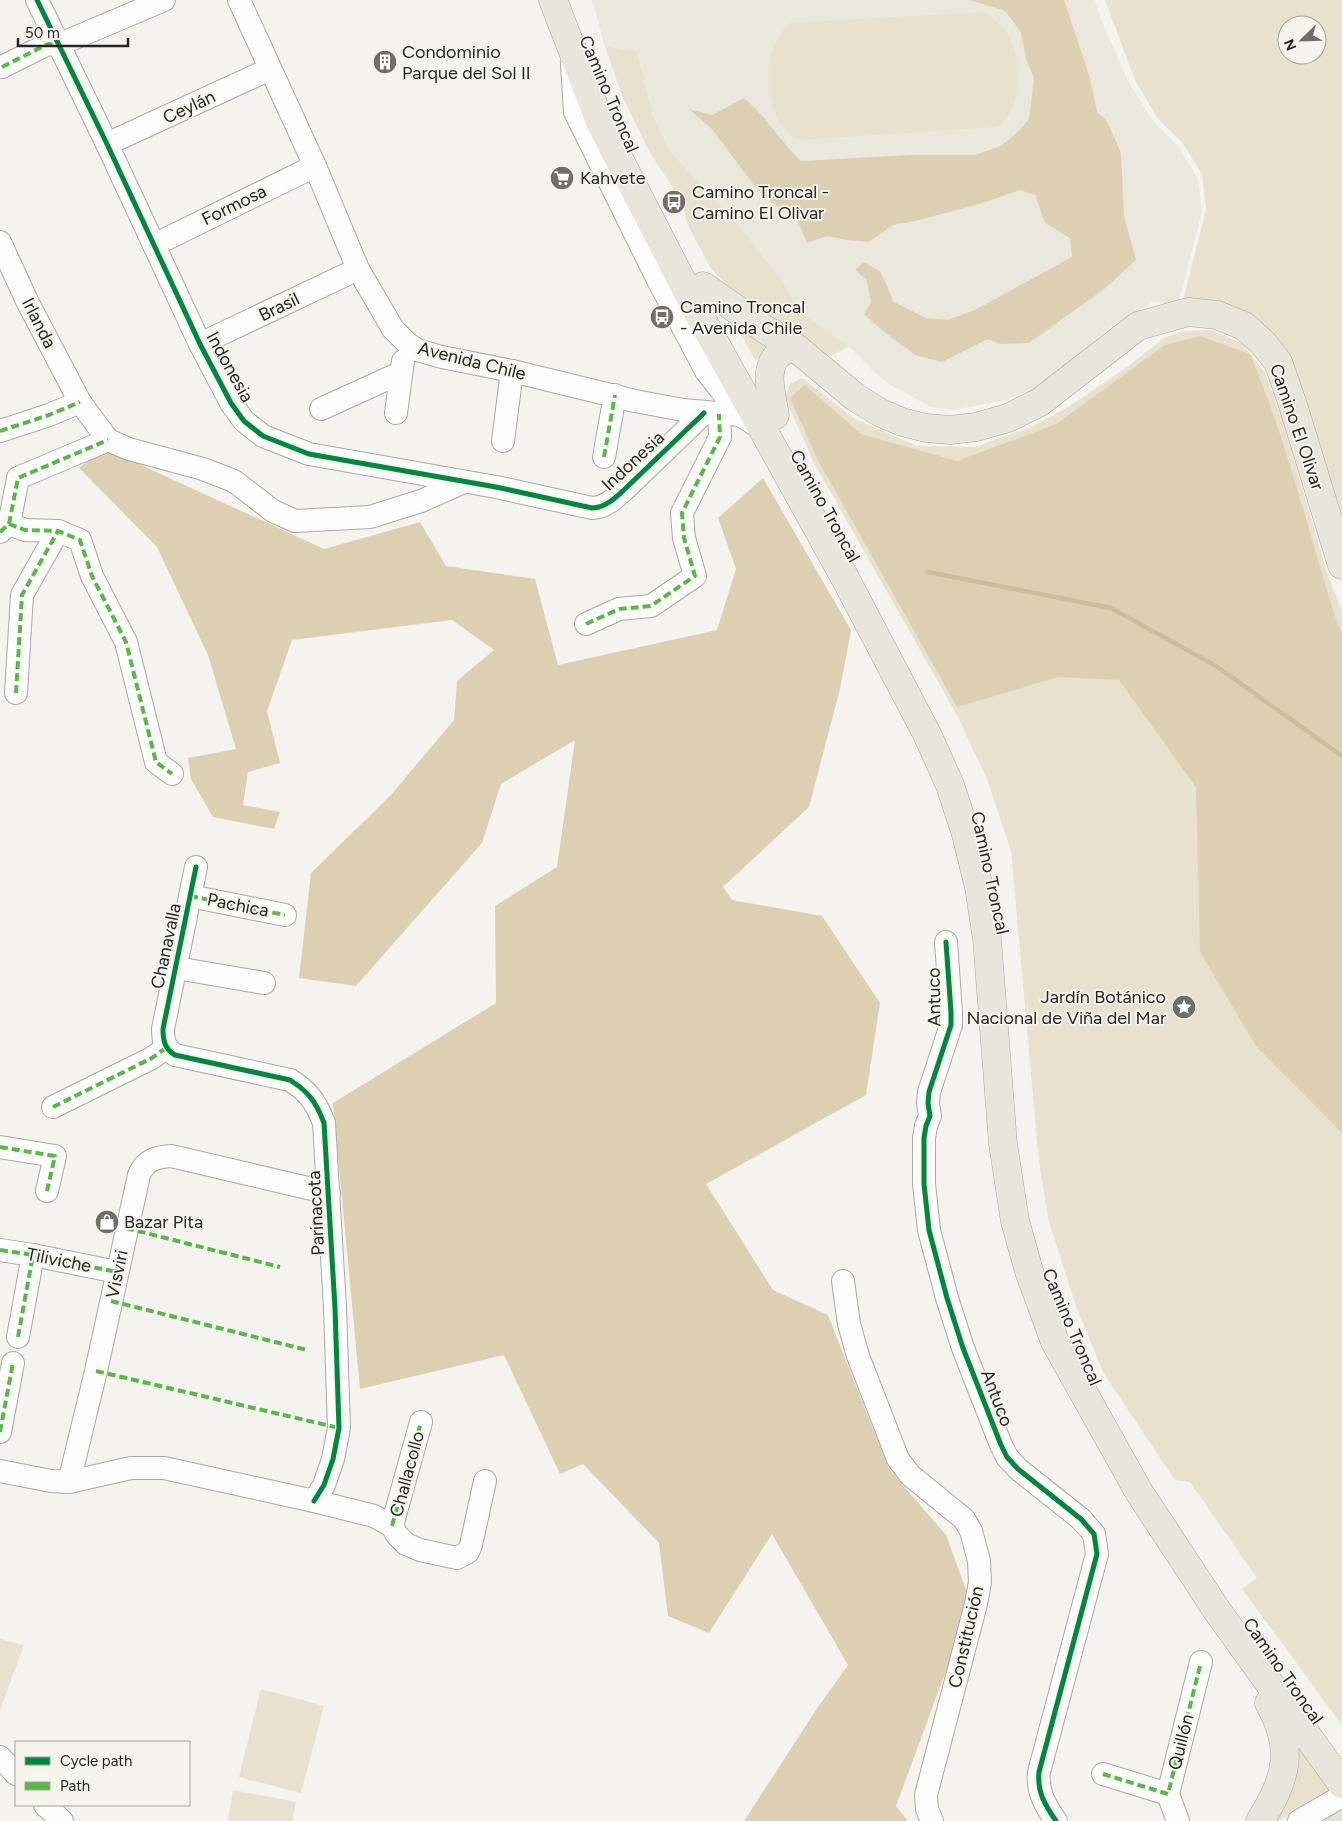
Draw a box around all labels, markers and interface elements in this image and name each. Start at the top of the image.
scale bar [18,15,128,47]
north arrow [1277,15,1327,65]
text: 50 m [25,24,60,42]
street label: Camino Troncal [574,32,644,156]
text: N [1281,37,1300,53]
place label: Condominio Parque del Sol II [402,41,531,84]
building icon: Condominio Parque del Sol II [372,49,398,75]
street label: Ceylán [159,85,219,129]
supermarket icon: Kahvete [549,165,575,191]
place label: Kahvete [580,167,646,189]
street label: Formosa [198,180,270,230]
place label: Camino Troncal - Camino El Olivar [692,181,829,224]
bus stop icon: Camino Troncal - Camino El Olivar [661,189,687,215]
street label: Brasil [255,288,303,326]
street label: Irlanda [17,294,61,352]
place label: Camino Troncal - Avenida Chile [680,296,805,339]
bus stop icon: Camino Troncal - Avenida Chile [649,304,675,330]
street label: Indonesia [202,328,258,406]
street label: Avenida Chile [416,337,528,385]
street label: Camino El Olivar [1265,361,1329,493]
street label: Indonesia [597,427,669,495]
street label: Camino Troncal [785,446,865,566]
street label: Camino Troncal [966,810,1014,936]
street label: Pachica [205,888,271,922]
street label: Chanavalla [146,901,186,991]
street label: Antuco [922,967,946,1027]
place label: Jardín Botánico Nacional de Viña del Mar [966,986,1166,1029]
place icon: Jardín Botánico Nacional de Viña del Mar [1171,994,1197,1020]
street label: Parinacota [303,1170,329,1256]
shop icon: Bazar Pita [94,1209,120,1235]
place label: Bazar Pita [124,1211,203,1233]
street label: Tiliviche [25,1243,93,1277]
street label: Visviri [101,1248,133,1300]
street label: Camino Troncal [1037,1265,1107,1389]
street label: Antuco [976,1366,1018,1430]
street label: Challacollo [385,1429,429,1519]
street label: Constitución [944,1584,988,1690]
street label: Camino Troncal [1238,1613,1328,1729]
street label: Quillón [1163,1712,1199,1772]
legend [15,1741,190,1806]
text: Cycle path [60,1752,132,1770]
text: Path [60,1777,90,1795]

